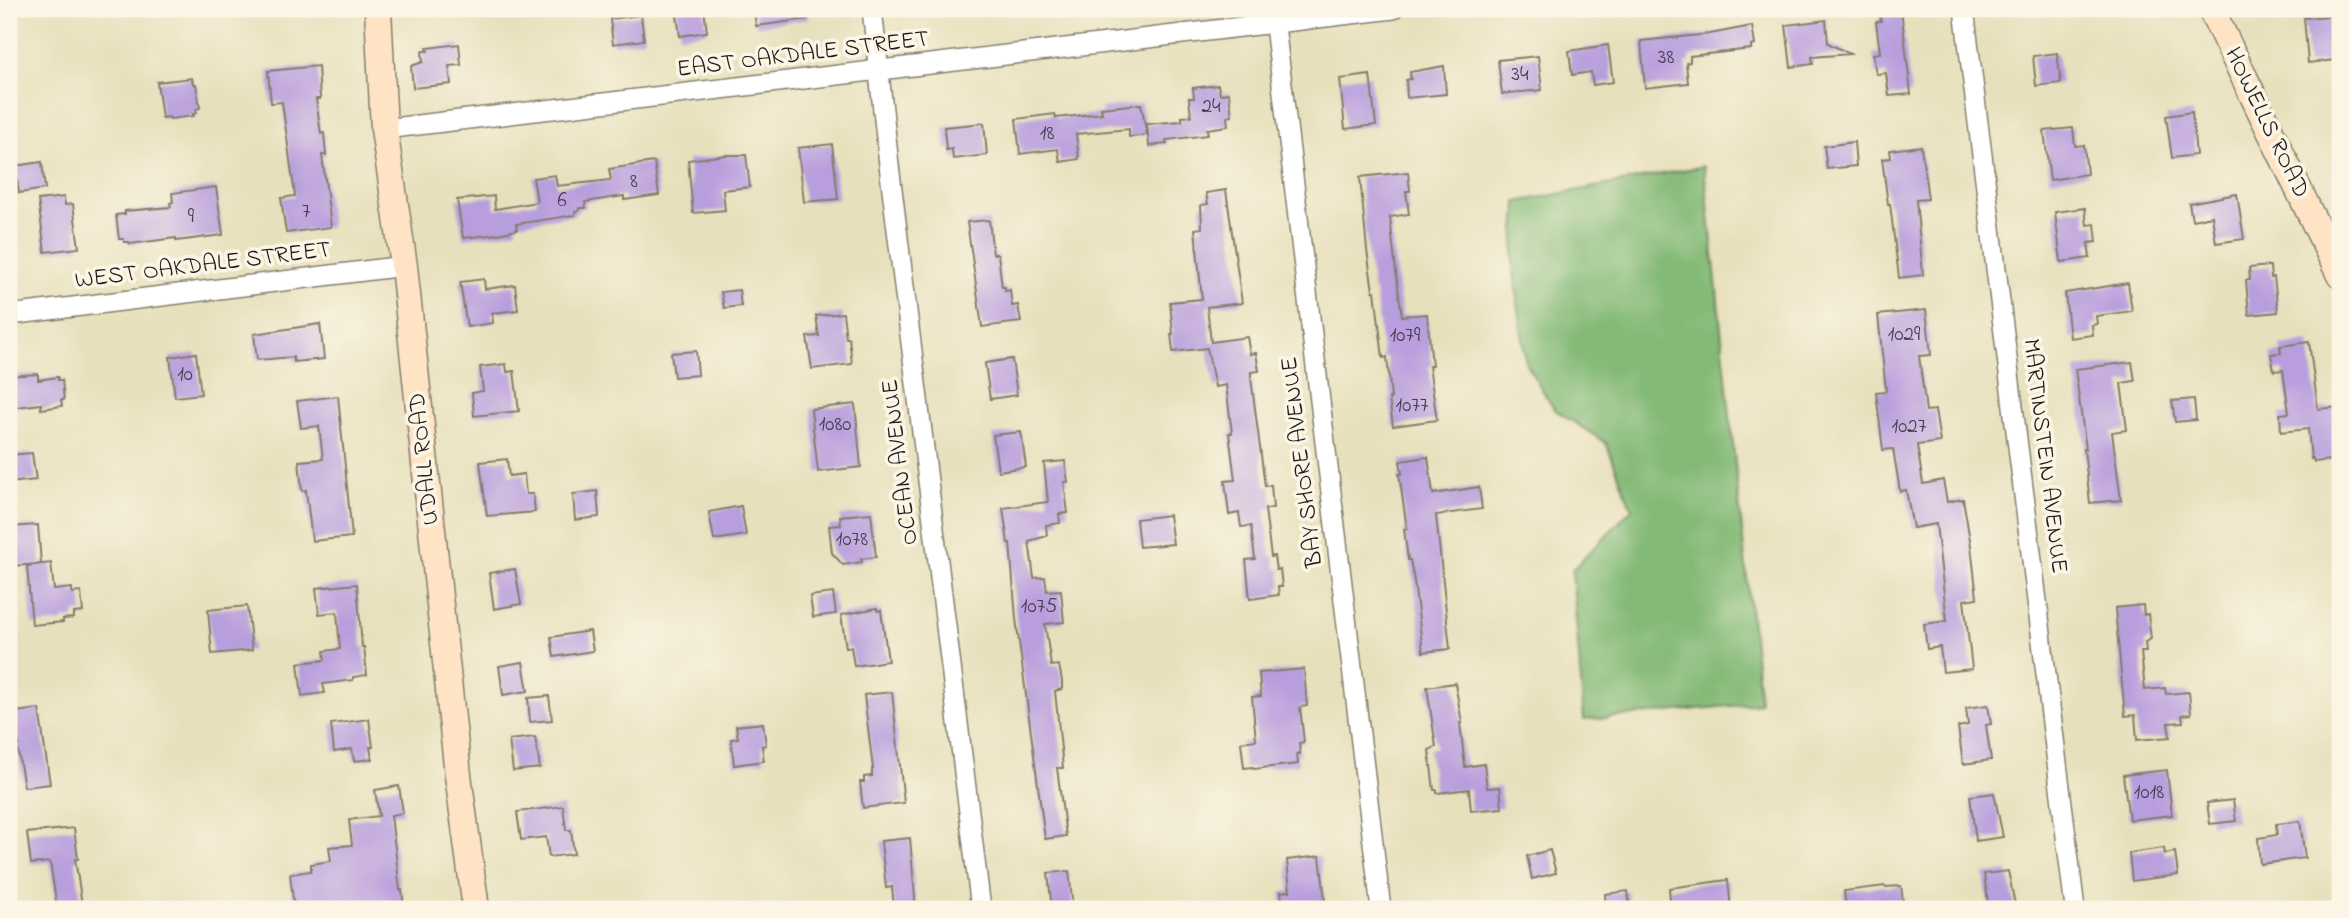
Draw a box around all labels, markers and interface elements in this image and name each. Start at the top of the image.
street label: EAST OAKDALE STREET [675,22,931,88]
street label: HOWELLS ROAD [2214,42,2318,204]
house number: 38 [1658,43,1674,73]
house number: 34 [1511,60,1529,90]
house number: 24 [1201,92,1221,122]
house number: 18 [1040,119,1054,149]
house number: 8 [630,167,638,197]
house number: 6 [557,186,567,216]
house number: 7 [302,197,311,227]
house number: 9 [188,202,195,232]
street label: WEST OAKDALE STREET [73,233,333,299]
house number: 1029 [1888,320,1921,350]
house number: 1079 [1390,321,1421,351]
street label: MARTINSTEIN AVENUE [2012,337,2076,575]
street label: BAY SHORE AVENUE [1273,355,1333,570]
house number: 10 [177,360,193,390]
street label: OCEAN AVENUE [873,377,929,547]
street label: UDALL ROAD [401,391,449,527]
house number: 1077 [1395,391,1429,421]
house number: 1080 [819,410,851,440]
house number: 1027 [1892,412,1927,442]
house number: 1078 [836,525,868,555]
house number: 1075 [1021,592,1057,622]
house number: 1018 [2134,778,2164,808]

